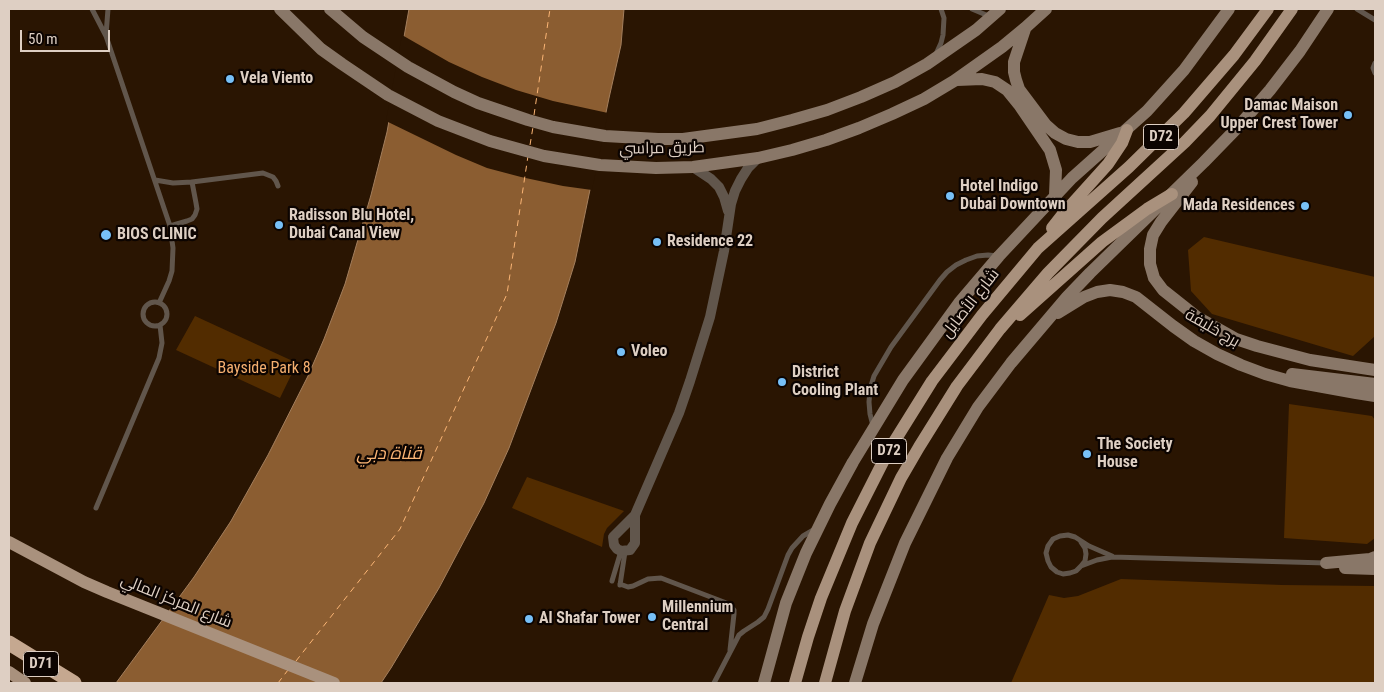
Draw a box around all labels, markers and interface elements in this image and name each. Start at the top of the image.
scale bar [22,20,112,52]
text: 50 m [28,30,58,48]
place label: Vela Viento [240,69,313,89]
marker: Vela Viento [224,73,236,85]
place label: Damac Maison Upper Crest Tower [1220,96,1338,134]
marker: Damac Maison Upper Crest Tower [1342,109,1354,121]
road number: D72 [1144,124,1178,150]
street label: طريق مراسي [619,139,705,159]
place label: Hotel Indigo Dubai Downtown [960,177,1066,215]
marker: Hotel Indigo Dubai Downtown [944,190,956,202]
place label: Mada Residences [1183,196,1295,216]
marker: Mada Residences [1299,200,1311,212]
place label: Radisson Blu Hotel, Dubai Canal View [289,206,414,244]
marker: Radisson Blu Hotel, Dubai Canal View [273,219,285,231]
place label: BIOS CLINIC [117,225,197,245]
marker: BIOS CLINIC [99,228,113,242]
place label: Residence 22 [667,232,753,252]
marker: Residence 22 [651,236,663,248]
street label: شارع الأصايل [938,266,1004,342]
street label: برج خليفة [1181,306,1243,352]
place label: Voleo [631,342,667,362]
marker: Voleo [615,346,627,358]
park label: Bayside Park 8 [217,359,311,379]
place label: District Cooling Plant [792,363,878,401]
marker: District Cooling Plant [776,376,788,388]
place label: The Society House [1097,435,1173,473]
road number: D72 [872,438,906,464]
water label: قناة دبي [356,443,422,465]
marker: The Society House [1081,448,1093,460]
street label: شارع المركز المالي [118,571,234,633]
place label: Millennium Central [662,598,733,636]
place label: Al Shafar Tower [539,609,640,629]
marker: Millennium Central [646,611,658,623]
marker: Al Shafar Tower [523,613,535,625]
road number: D71 [23,652,58,676]

